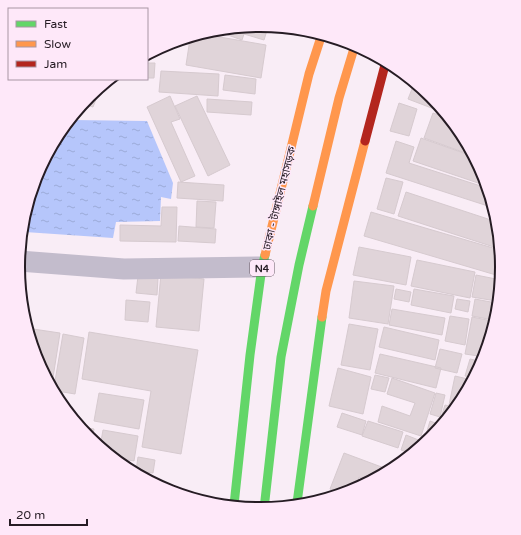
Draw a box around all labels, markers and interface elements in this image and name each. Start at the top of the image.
legend [8,8,148,80]
text: Fast [44,17,68,31]
text: Slow [44,37,71,51]
text: Jam [44,57,67,71]
street label: ঢাকা - টাঙ্গাইল মহাসড়ক [260,145,299,252]
road number: N4 [250,260,274,276]
scale bar [10,501,87,527]
text: 20 m [16,508,45,522]

